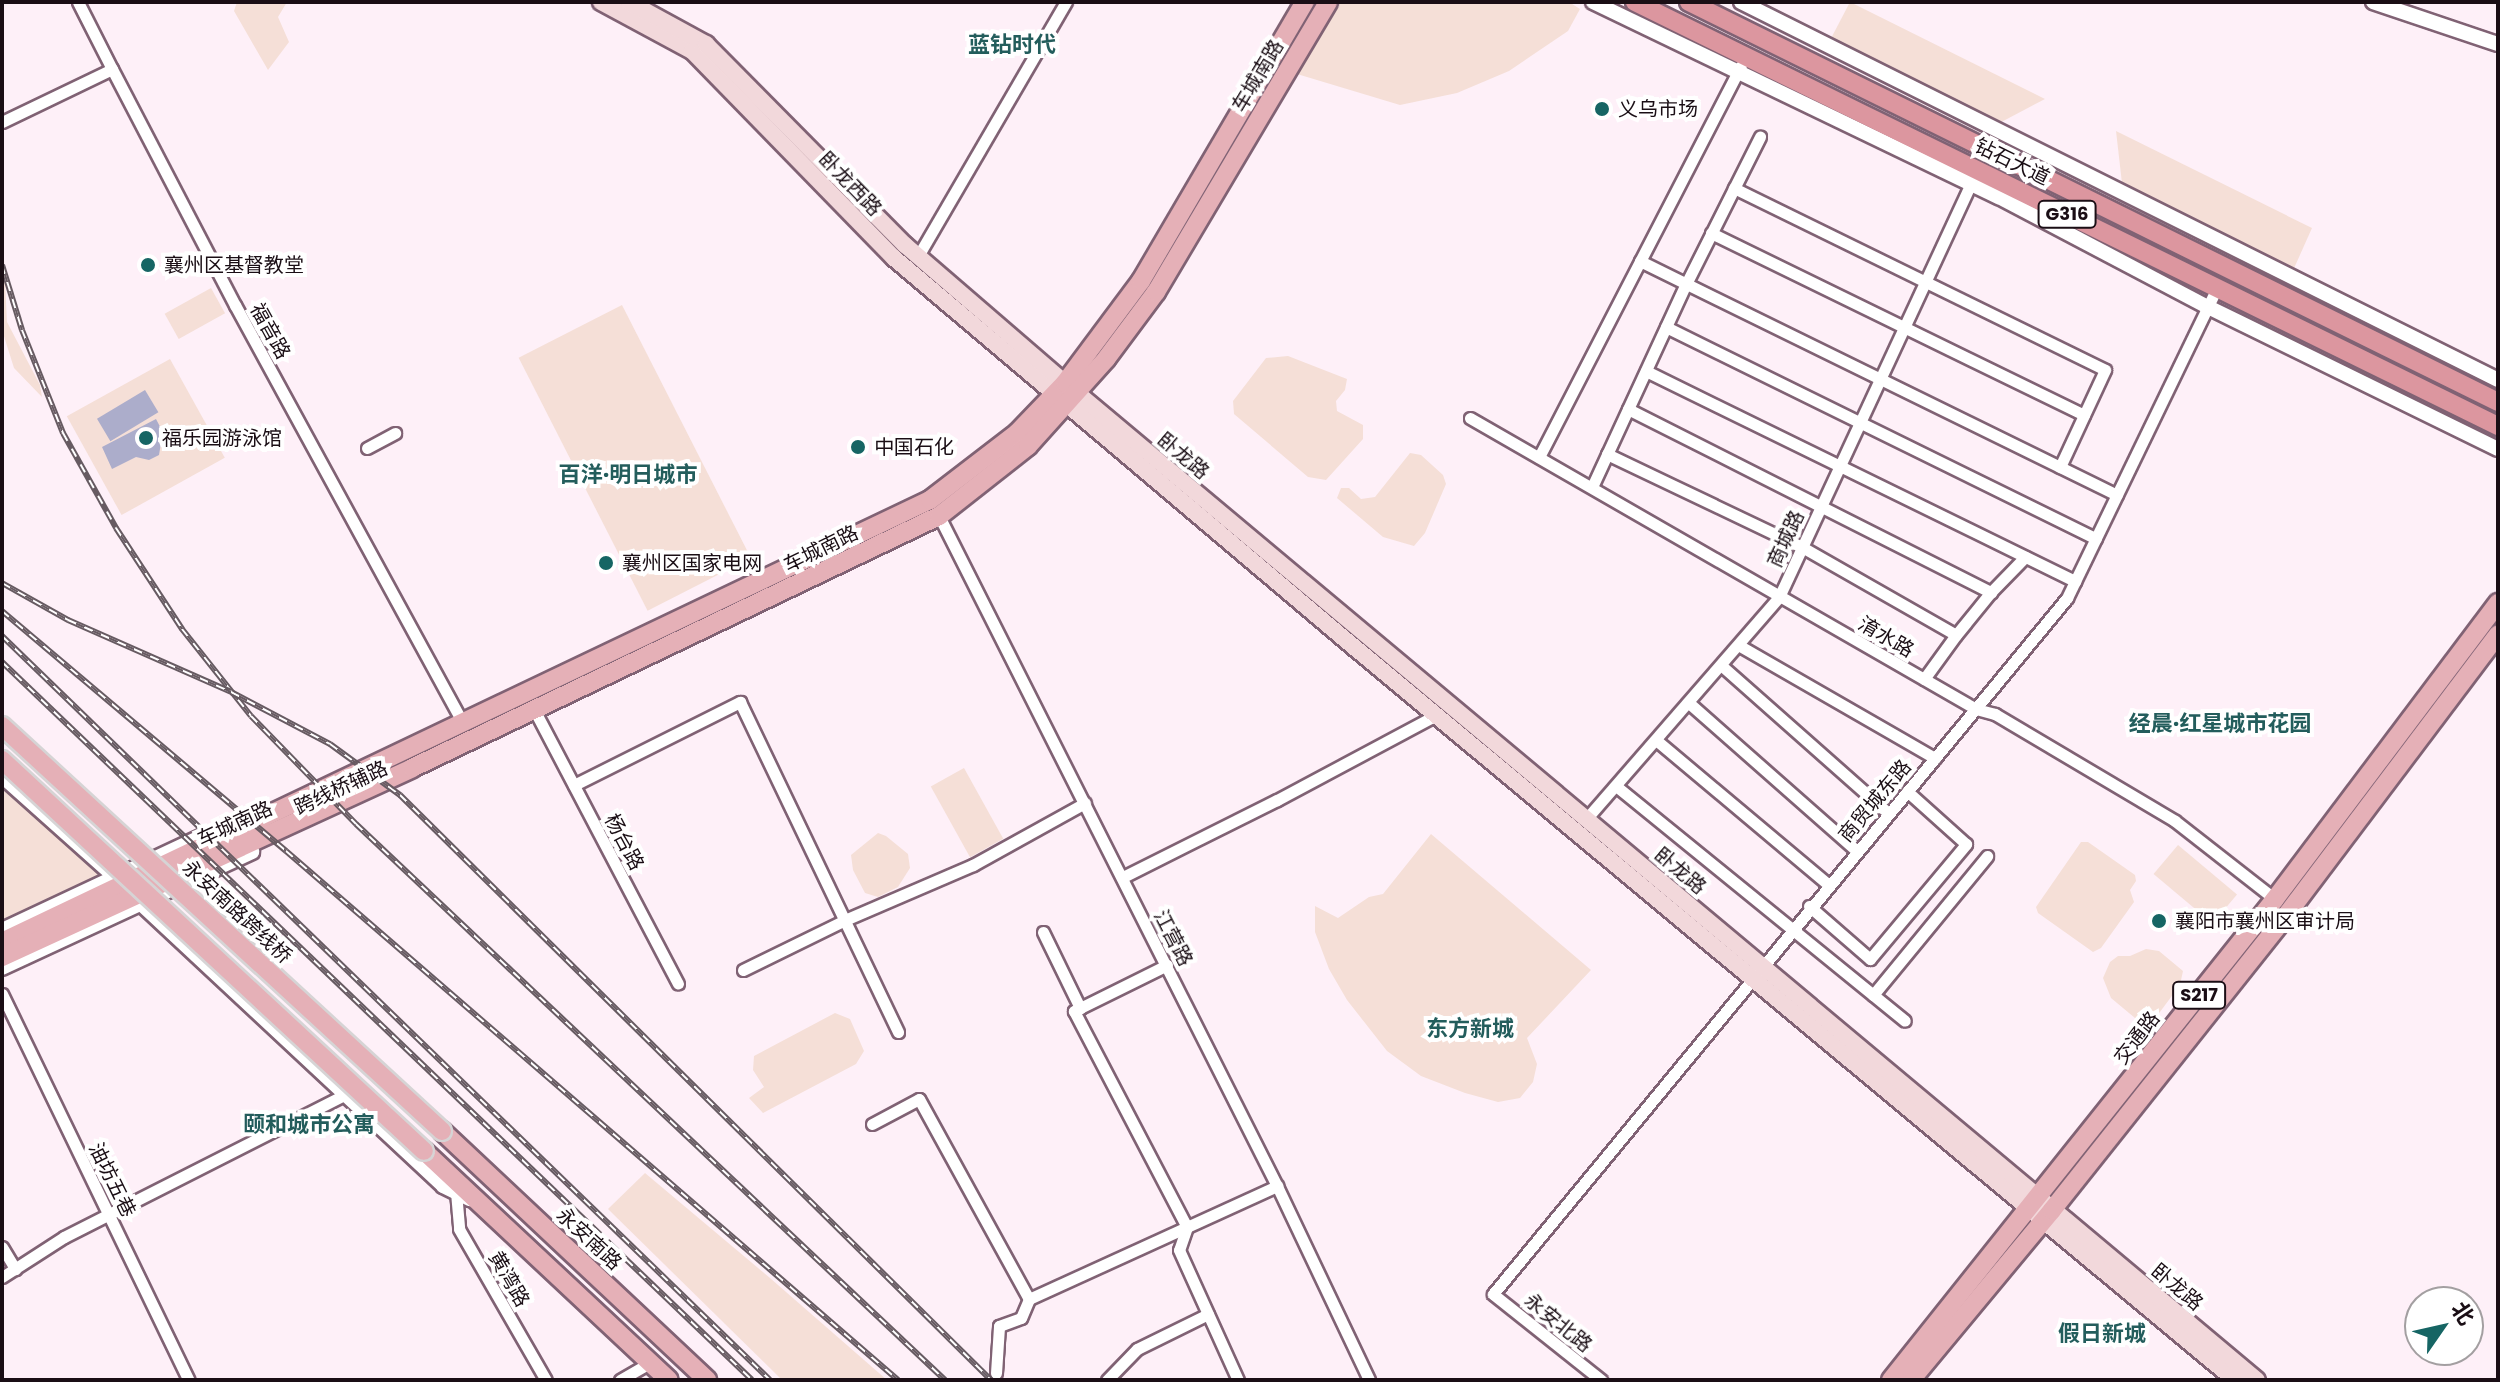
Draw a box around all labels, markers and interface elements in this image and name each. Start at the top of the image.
district label: 蓝钻时代 [968,32,1056,58]
street label: 车城南路 [1227,36,1289,116]
place label: 义乌市场 [1618,97,1698,121]
marker: 义乌市场 [1593,100,1611,118]
street label: 钻石大道 [1971,134,2053,190]
street label: 卧龙西路 [814,147,886,221]
road number: G316 [2037,200,2097,228]
place label: 襄州区基督教堂 [164,253,304,277]
marker: 襄州区基督教堂 [139,256,157,274]
street label: 福音路 [245,299,295,363]
place label: 福乐园游泳馆 [162,426,282,450]
street label: 卧龙路 [1152,428,1214,484]
marker: 福乐园游泳馆 [137,429,155,447]
place label: 中国石化 [874,435,954,459]
marker: 中国石化 [849,438,867,456]
district label: 百洋·明日城市 [559,462,697,488]
street label: 商城路 [1762,507,1810,571]
street label: 车城南路 [780,521,862,577]
place label: 襄州区国家电网 [622,551,762,575]
marker: 襄州区国家电网 [597,554,615,572]
street label: 淯水路 [1854,612,1918,662]
district label: 经晨·红星城市花园 [2129,711,2311,737]
street label: 商贸城东路 [1834,755,1916,847]
street label: 跨线桥辅路 [291,756,391,820]
street label: 车城南路 [194,796,276,852]
street label: 杨台路 [599,810,649,874]
street label: 卧龙路 [1649,843,1711,899]
street label: 永安南路跨线桥 [178,855,296,969]
street label: 江营路 [1149,906,1197,970]
place label: 襄阳市襄州区审计局 [2175,909,2355,933]
marker: 襄阳市襄州区审计局 [2150,912,2168,930]
road number: S217 [2171,981,2227,1009]
street label: 交通路 [2109,1007,2165,1069]
district label: 东方新城 [1426,1016,1514,1042]
district label: 颐和城市公寓 [243,1112,375,1138]
street label: 油坊五巷 [84,1139,140,1221]
street label: 永安南路 [552,1203,626,1275]
street label: 黄湾路 [484,1247,534,1311]
street label: 卧龙路 [2146,1259,2208,1315]
north arrow [2404,1286,2484,1366]
street label: 永安北路 [1519,1289,1597,1357]
text: 北 [2444,1296,2482,1331]
district label: 假日新城 [2058,1321,2146,1347]

